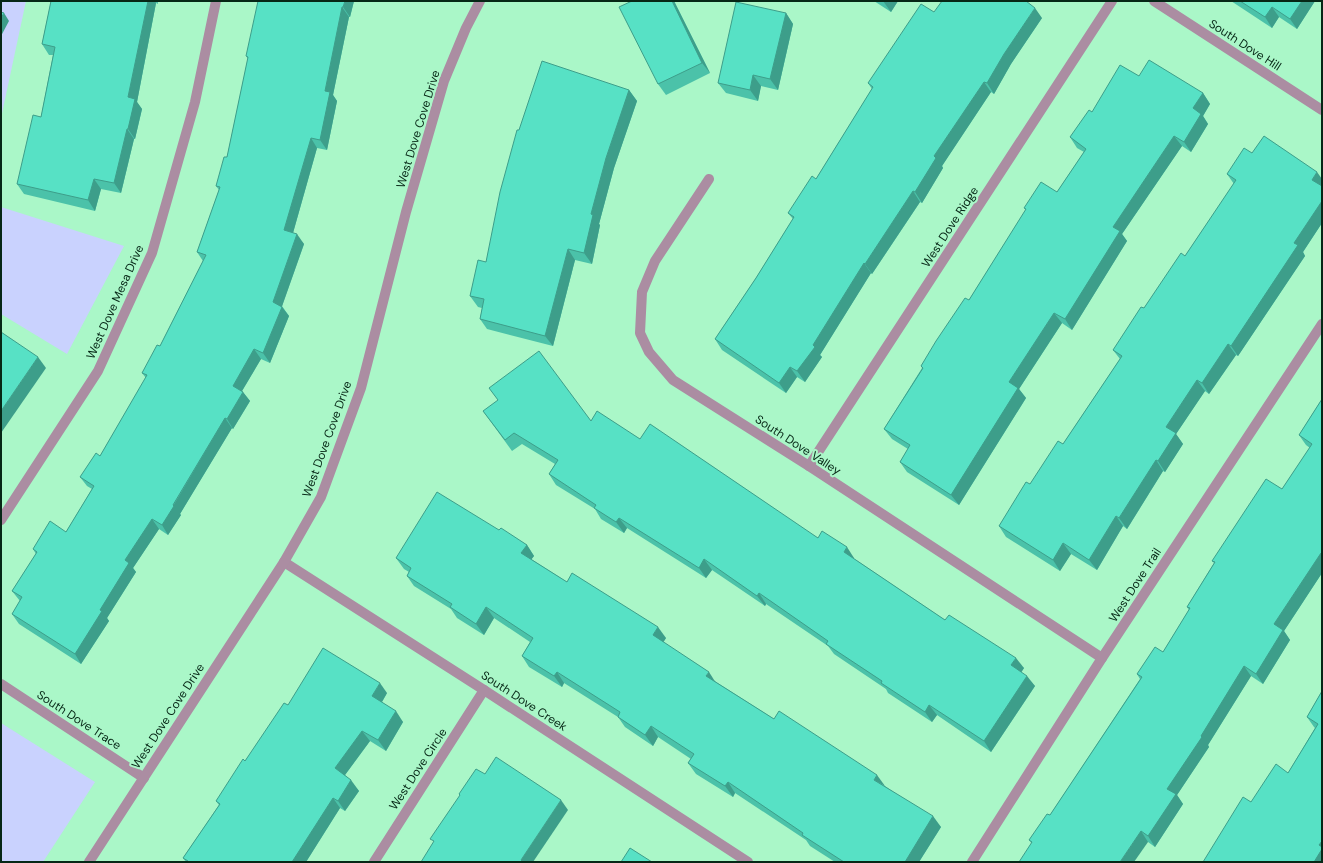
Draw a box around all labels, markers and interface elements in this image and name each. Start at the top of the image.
street label: South Dove Hill [1206,16,1284,74]
street label: West Dove Cove Drive [392,68,444,190]
street label: West Dove Ridge [918,183,982,271]
street label: West Dove Mesa Drive [83,242,148,362]
street label: West Dove Cove Drive [299,379,356,499]
street label: South Dove Valley [752,411,844,479]
street label: West Dove Trail [1105,545,1165,625]
street label: West Dove Cove Drive [128,660,208,772]
street label: South Dove Creek [478,667,570,735]
street label: South Dove Trace [34,687,124,753]
street label: West Dove Circle [386,725,451,813]

